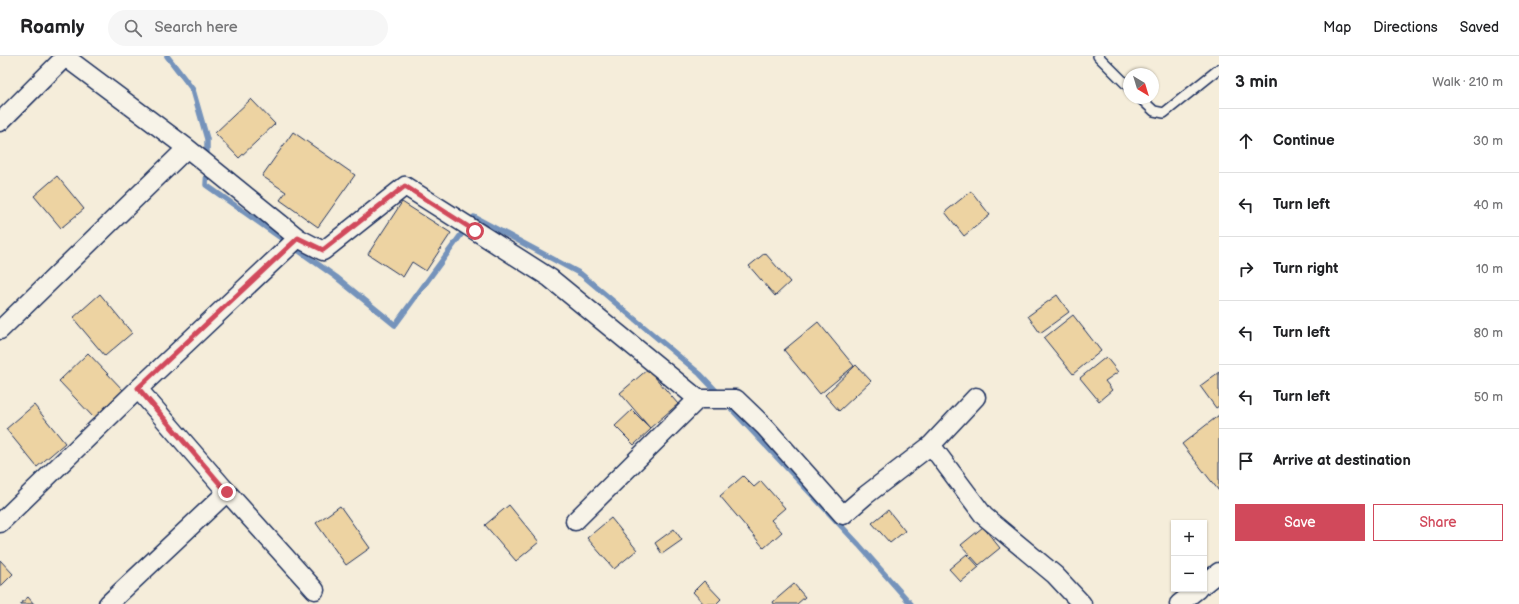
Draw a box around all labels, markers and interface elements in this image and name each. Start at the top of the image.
search box [108,10,388,46]
text: Roamly [20,16,84,39]
icon: search [122,17,144,39]
text: Search here [154,18,238,37]
text: Map [1323,19,1351,36]
text: Directions [1373,19,1438,36]
text: Saved [1460,19,1499,36]
north arrow [1123,68,1159,104]
text: 3 min [1235,72,1278,92]
text: Walk · 210 m [1432,74,1503,90]
icon: ahead [1235,130,1257,152]
text: Continue [1273,131,1335,150]
text: 30 m [1473,133,1503,149]
icon: left [1235,194,1257,216]
text: Turn left [1273,195,1330,214]
text: 40 m [1473,197,1503,213]
route start [466,222,484,240]
icon: right [1235,258,1257,280]
text: Turn right [1273,259,1338,278]
text: 10 m [1476,261,1503,277]
icon: left [1235,322,1257,344]
text: Turn left [1273,323,1330,342]
text: 80 m [1474,325,1503,341]
icon: left [1235,386,1257,408]
text: Turn left [1273,387,1330,406]
text: 50 m [1474,389,1503,405]
icon: arrive [1235,450,1257,472]
text: Arrive at destination [1273,451,1411,470]
route end [218,483,236,501]
button: Save [1235,504,1365,541]
button: Share [1373,504,1503,541]
map controls [1171,520,1207,592]
button: + [1171,520,1207,556]
button: − [1171,556,1207,592]

